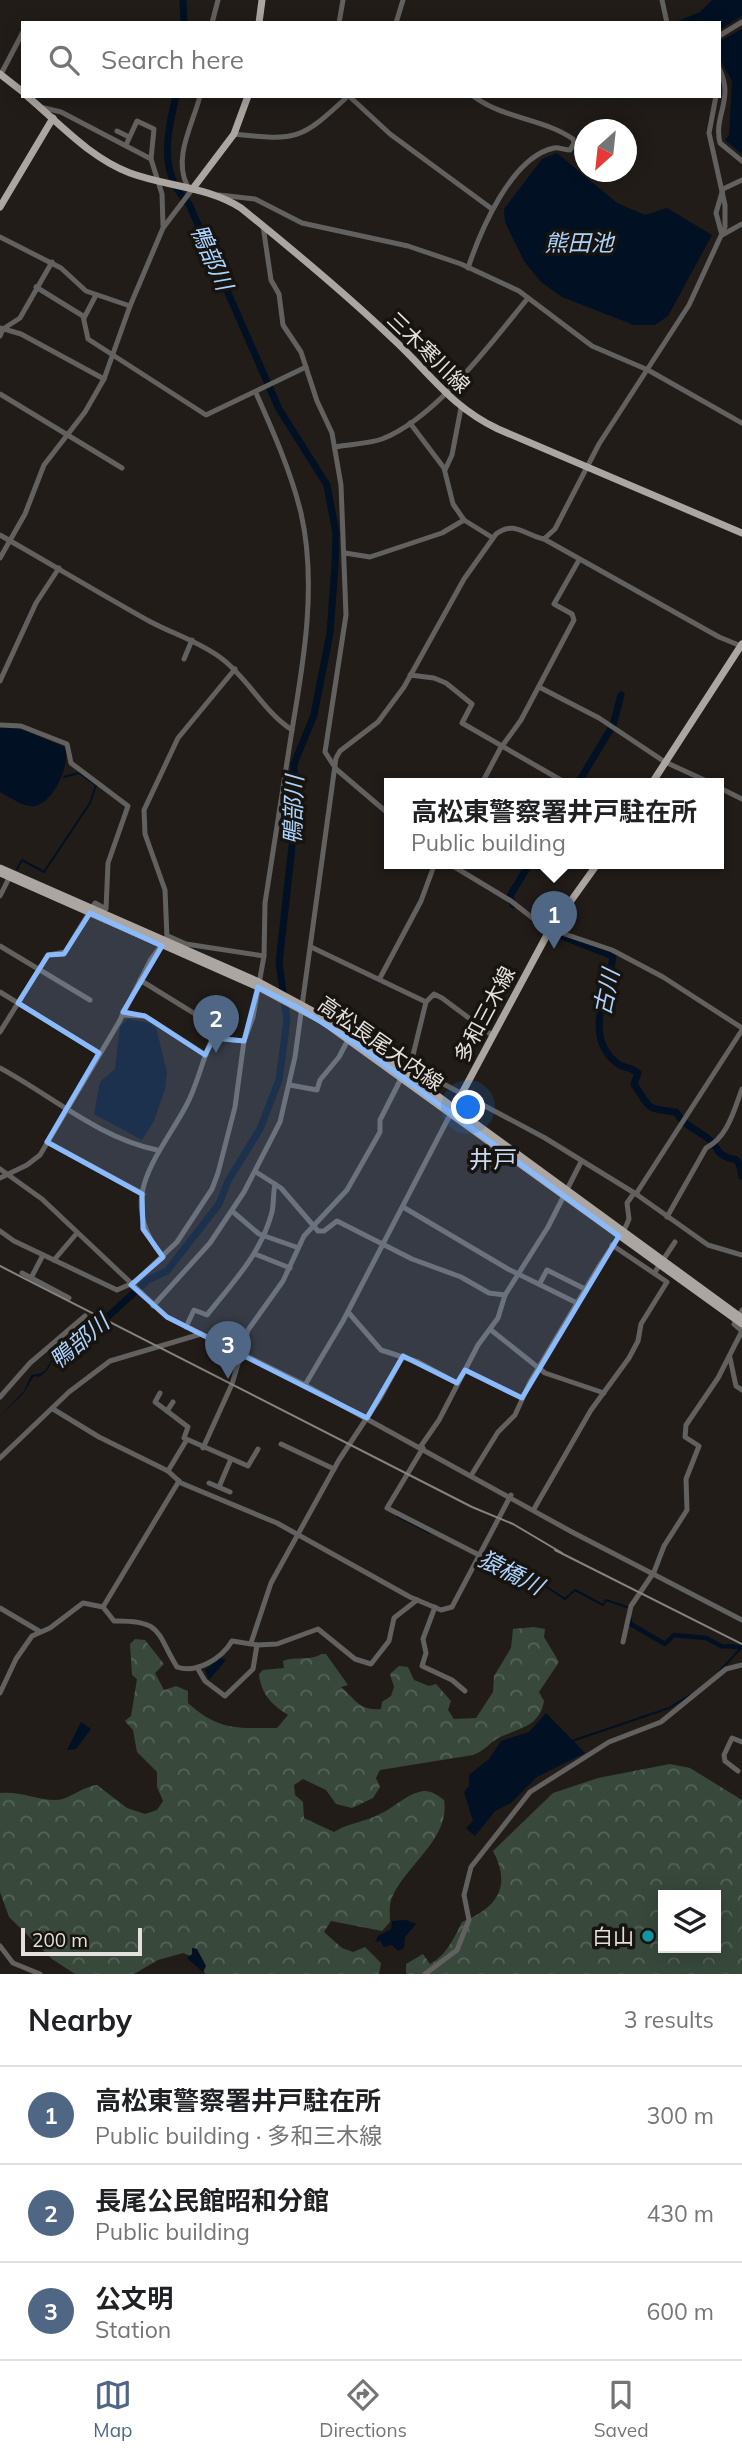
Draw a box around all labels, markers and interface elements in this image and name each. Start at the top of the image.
search box [21,21,721,98]
icon: search [45,41,83,79]
text: Search here [101,43,244,76]
north arrow [574,119,637,182]
water label: 鴨部川 [185,220,240,297]
water label: 熊田池 [545,228,616,257]
street label: 三木寒川線 [382,306,476,398]
water label: 鴨部川 [277,772,309,845]
popup [384,778,724,869]
text: 高松東警察署井戸駐在所 [411,795,697,828]
text: Public building [411,828,566,857]
pin: 1 [531,891,577,949]
street label: 多和三木線 [448,962,520,1066]
water label: 古川 [587,964,626,1018]
street label: 高松長尾大内線 [313,990,449,1096]
pin: 2 [193,995,239,1053]
your location [451,1090,485,1124]
district label: 井戸 [469,1144,517,1174]
water label: 鴨部川 [43,1306,117,1374]
pin: 3 [205,1321,251,1379]
water label: 猿橋川 [474,1543,551,1602]
map controls [658,1890,721,1953]
button: layers [658,1890,721,1953]
place label: 白山 [592,1923,634,1949]
scale bar [21,1925,142,1957]
text: 200 m [32,1928,88,1952]
marker: 白山 [640,1928,656,1944]
text: Nearby [28,2001,132,2039]
text: 3 results [624,2005,714,2034]
text: 高松東警察署井戸駐在所 [95,2084,381,2117]
text: 1 [44,2101,58,2130]
text: 300 m [646,2101,714,2130]
text: Public building · 多和三木線 [95,2121,382,2150]
text: 長尾公民館昭和分館 [95,2184,329,2217]
text: 2 [44,2199,58,2228]
text: 430 m [646,2199,714,2228]
text: Public building [95,2217,250,2246]
text: 公文明 [95,2282,173,2315]
text: 3 [44,2297,58,2326]
text: 600 m [646,2297,714,2326]
text: Station [95,2315,171,2344]
tab: Map [93,2376,132,2442]
tab: Directions [319,2376,407,2442]
tab: Saved [594,2376,649,2442]

